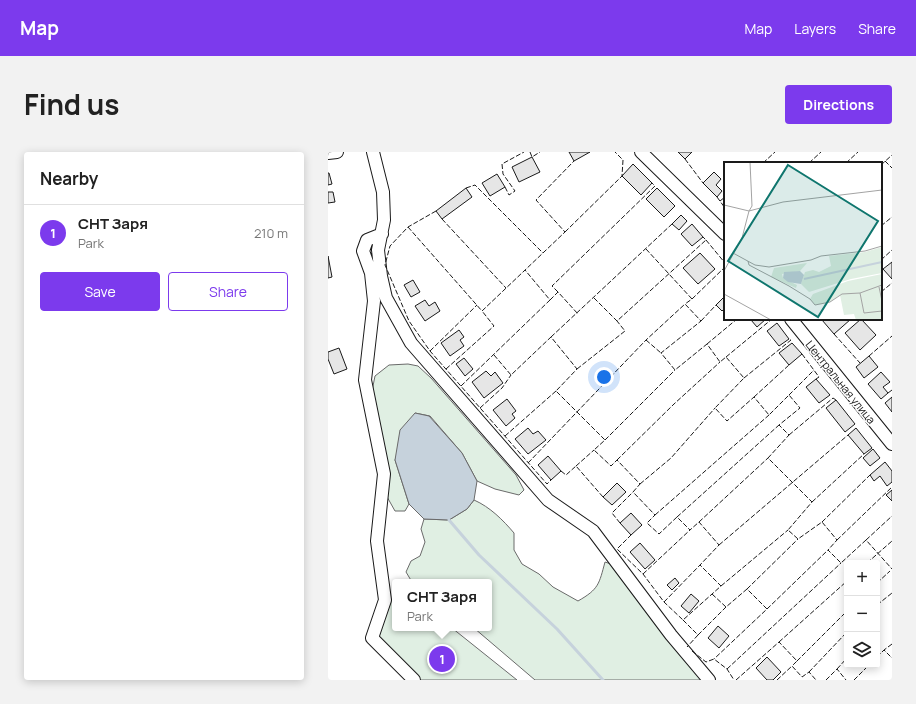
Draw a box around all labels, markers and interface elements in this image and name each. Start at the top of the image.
text: Map [20,15,59,41]
text: Map [744,19,772,38]
text: Layers [794,19,836,38]
text: Share [858,19,896,38]
text: Find us [24,85,119,123]
button: Directions [785,85,892,124]
inset map [724,162,882,320]
text: Nearby [40,167,98,190]
text: СНТ Заря [78,213,148,234]
text: 1 [50,224,56,242]
text: 210 m [254,224,288,242]
text: Park [78,234,104,252]
button: Save [40,272,160,311]
button: Share [168,272,288,311]
street label: Центральная улица [803,337,879,427]
your location [594,367,614,387]
map controls [844,560,880,668]
button: + [844,560,880,596]
popup [392,579,492,631]
text: СНТ Заря [407,586,477,607]
button: − [844,596,880,632]
text: Park [407,607,433,625]
button: layers [844,632,880,668]
pin: 1 [429,644,455,674]

